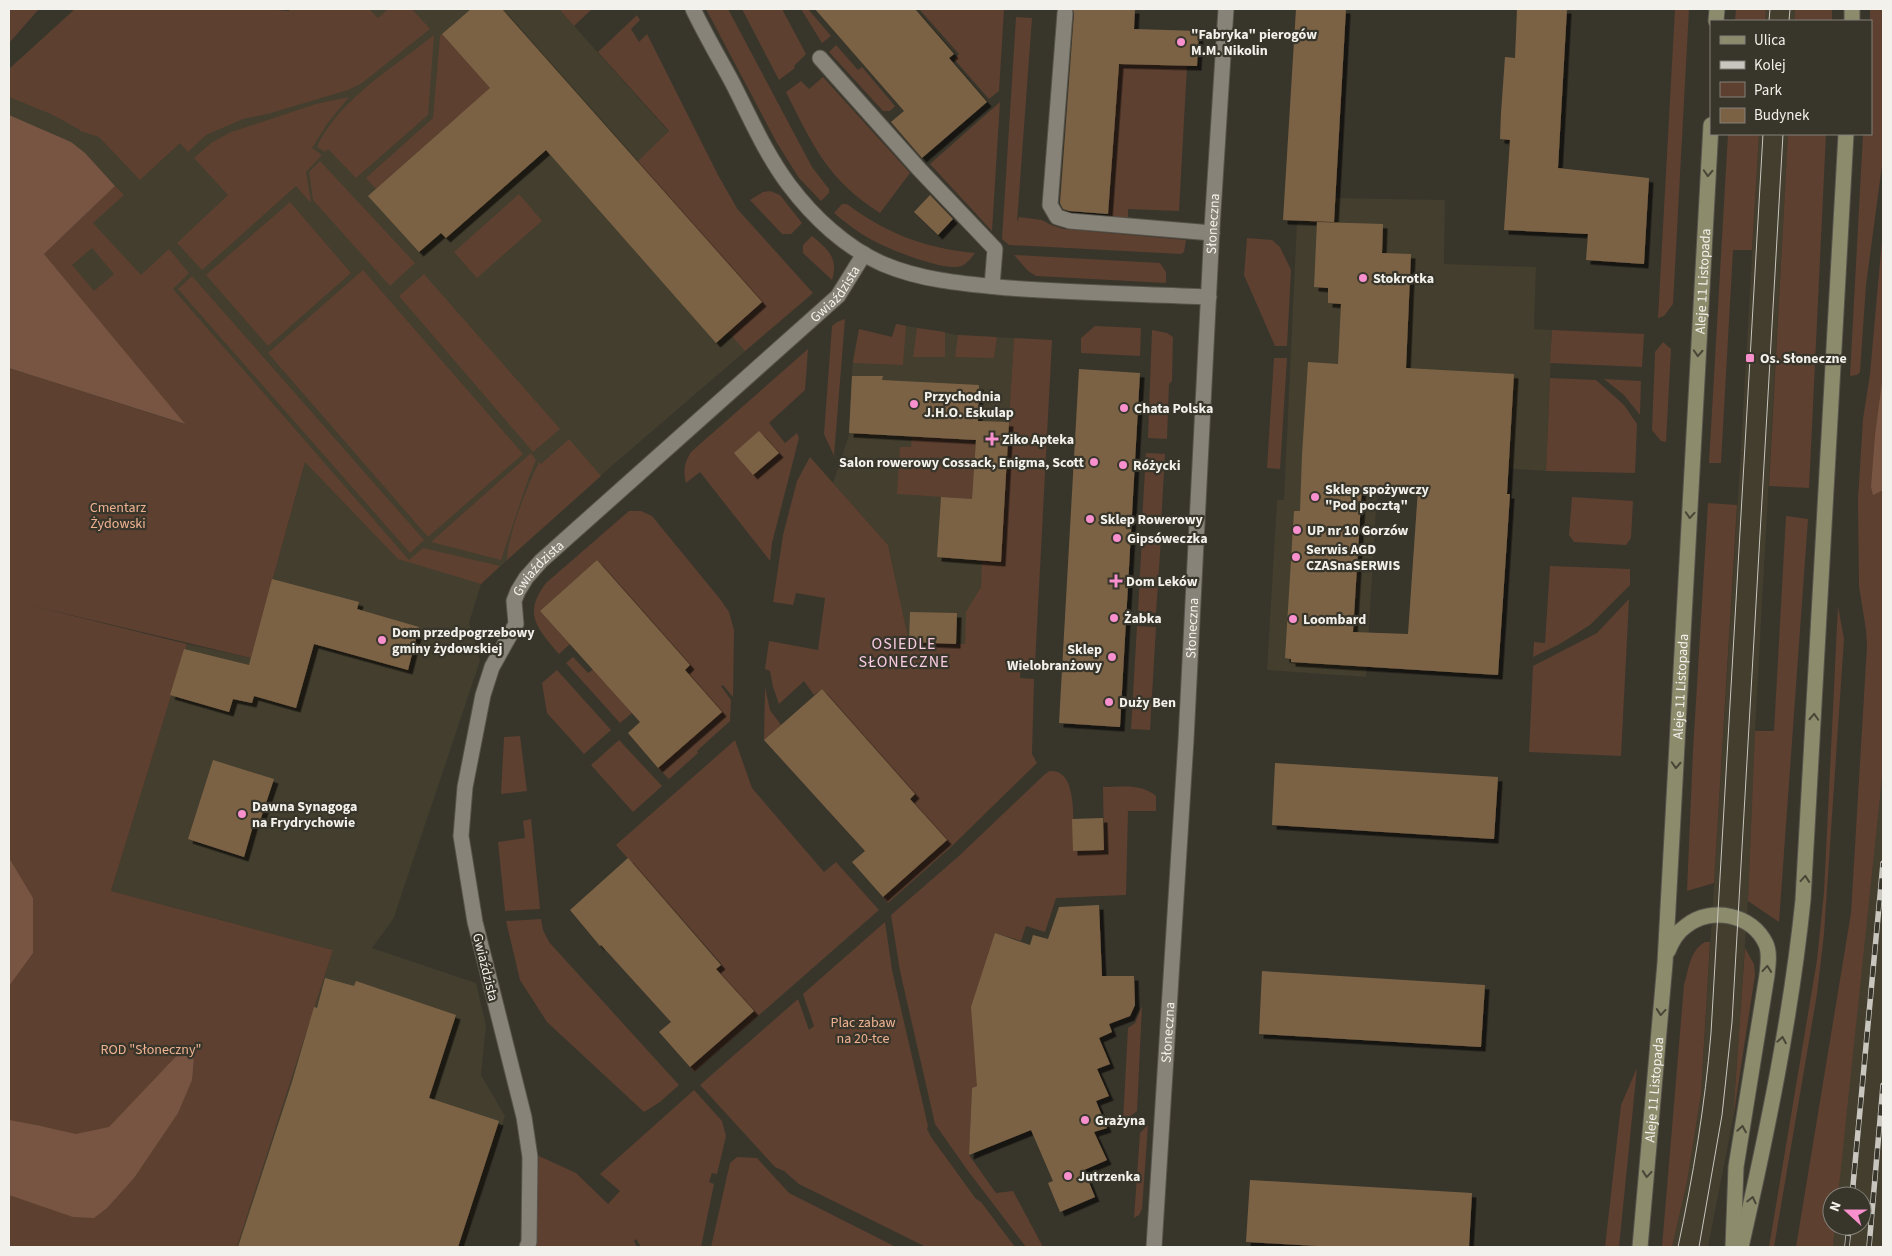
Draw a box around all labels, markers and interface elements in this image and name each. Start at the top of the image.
legend [1710,20,1872,135]
place label: "Fabryka" pierogów M.M. Nikolin [1191,25,1317,61]
text: Ulica [1754,30,1785,51]
marker: "Fabryka" pierogów M.M. Nikolin [1175,36,1187,48]
text: Kolej [1754,55,1786,76]
text: Park [1754,80,1783,101]
text: Budynek [1754,105,1810,126]
one-way arrow [1703,170,1714,178]
street label: Słoneczna [1202,193,1225,255]
street label: Aleje 11 Listopada [1691,228,1716,334]
street label: Gwiaździsta [806,262,865,328]
place label: Stokrotka [1373,269,1434,289]
marker: Stokrotka [1357,272,1369,284]
one-way arrow [1693,349,1704,357]
place label: Os. Słoneczne [1760,349,1847,369]
marker: Os. Słoneczne [1744,352,1756,364]
place label: Przychodnia J.H.O. Eskulap [924,387,1014,423]
marker: Przychodnia J.H.O. Eskulap [908,398,920,410]
place label: Chata Polska [1134,399,1213,419]
marker: Chata Polska [1118,402,1130,414]
place label: Ziko Apteka [1002,430,1074,450]
marker: Ziko Apteka [986,433,998,445]
place label: Salon rowerowy Cossack, Enigma, Scott [839,453,1085,473]
marker: Salon rowerowy Cossack, Enigma, Scott [1088,456,1100,468]
place label: Różycki [1133,456,1181,476]
marker: Różycki [1117,459,1129,471]
place label: Sklep spożywczy "Pod pocztą" [1325,480,1430,516]
marker: Sklep spożywczy "Pod pocztą" [1309,491,1321,503]
park label: Cmentarz Żydowski [90,498,146,534]
place label: Sklep Rowerowy [1100,510,1204,530]
one-way arrow [1684,512,1695,520]
marker: Sklep Rowerowy [1084,513,1096,525]
place label: UP nr 10 Gorzów [1307,521,1409,541]
marker: UP nr 10 Gorzów [1291,524,1303,536]
place label: Gipsóweczka [1127,529,1208,549]
marker: Gipsóweczka [1111,532,1123,544]
street label: Gwiaździsta [508,536,569,600]
place label: Serwis AGD CZASnaSERWIS [1306,540,1400,576]
marker: Serwis AGD CZASnaSERWIS [1290,551,1302,563]
place label: Dom Leków [1126,572,1198,592]
marker: Dom Leków [1110,575,1122,587]
street label: Słoneczna [1181,597,1204,659]
place label: Żabka [1124,609,1162,629]
place label: Loombard [1303,610,1366,630]
marker: Żabka [1108,612,1120,624]
marker: Loombard [1287,613,1299,625]
place label: Dom przedpogrzebowy gminy żydowskiej [392,623,535,659]
district label: OSIEDLE SŁONECZNE [859,633,949,673]
street label: Aleje 11 Listopada [1668,633,1694,740]
marker: Dom przedpogrzebowy gminy żydowskiej [376,634,388,646]
place label: Sklep Wielobranżowy [1007,640,1103,676]
marker: Sklep Wielobranżowy [1106,651,1118,663]
place label: Duży Ben [1119,693,1176,713]
marker: Duży Ben [1103,696,1115,708]
one-way arrow [1809,713,1820,721]
one-way arrow [1670,761,1681,769]
place label: Dawna Synagoga na Frydrychowie [252,797,357,833]
marker: Dawna Synagoga na Frydrychowie [236,808,248,820]
one-way arrow [1799,875,1810,883]
street label: Gwiaździsta [467,931,503,1003]
one-way arrow [1762,964,1773,972]
street label: Słoneczna [1157,1001,1180,1064]
one-way arrow [1656,1008,1667,1016]
park label: Plac zabaw na 20-tce [830,1013,896,1049]
street label: Aleje 11 Listopada [1640,1036,1669,1143]
one-way arrow [1777,1036,1787,1045]
park label: ROD "Słoneczny" [101,1040,201,1060]
place label: Grażyna [1095,1111,1146,1131]
marker: Grażyna [1079,1114,1091,1126]
one-way arrow [1737,1125,1747,1133]
place label: Jutrzenka [1078,1167,1140,1187]
marker: Jutrzenka [1062,1170,1074,1182]
one-way arrow [1642,1170,1653,1178]
north arrow [1822,1186,1872,1236]
one-way arrow [1746,1195,1757,1204]
text: N [1825,1199,1847,1215]

